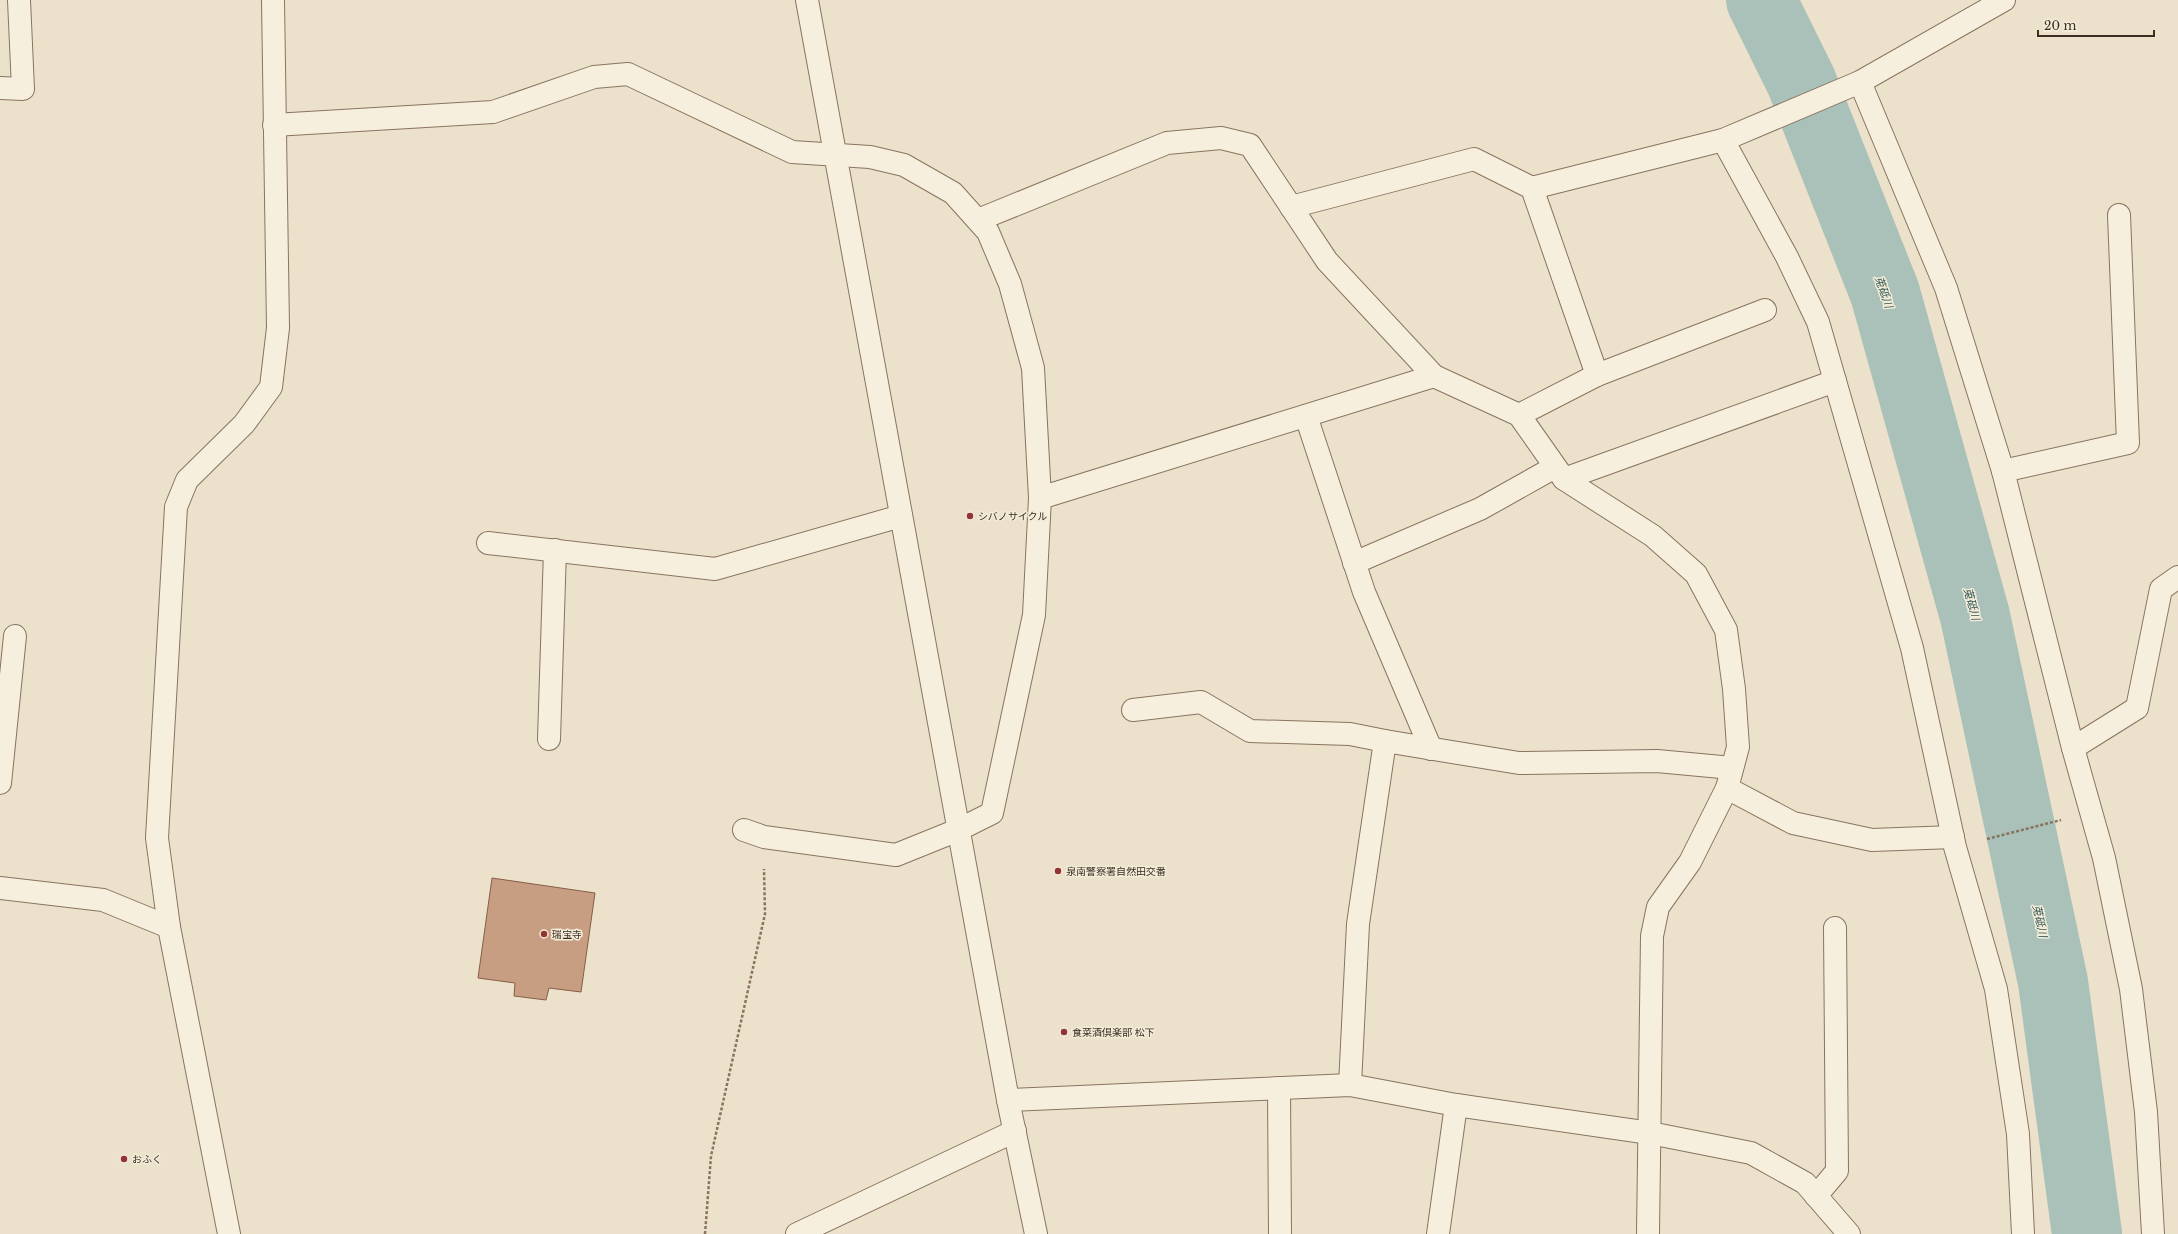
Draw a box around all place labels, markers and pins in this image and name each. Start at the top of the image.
place label: シバノサイクル [978,510,1047,523]
marker: シバノサイクル [965,511,975,521]
place label: 泉南警察署自然田交番 [1066,865,1166,878]
marker: 泉南警察署自然田交番 [1053,866,1063,876]
place label: 瑞宝寺 [552,928,582,941]
marker: 瑞宝寺 [539,929,549,939]
place label: 食菜酒倶楽部 松下 [1072,1026,1155,1039]
marker: 食菜酒倶楽部 松下 [1059,1027,1069,1037]
place label: おふく [132,1153,162,1166]
marker: おふく [119,1154,129,1164]

